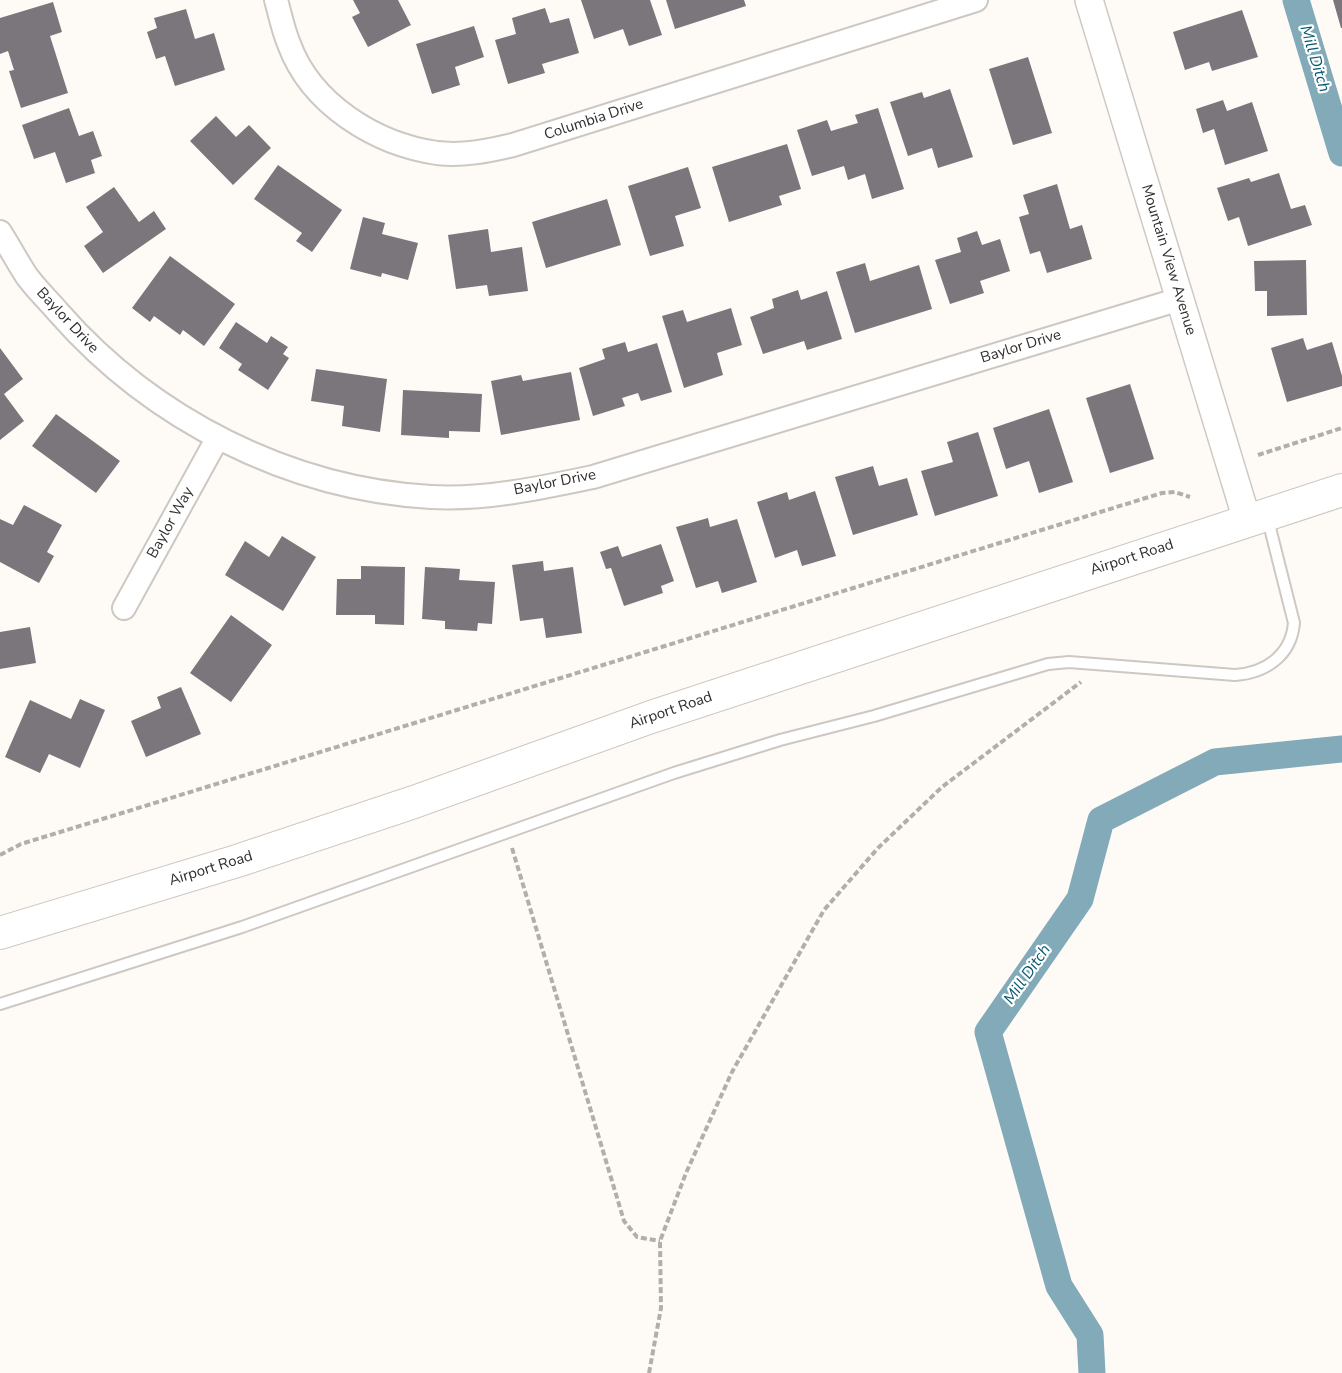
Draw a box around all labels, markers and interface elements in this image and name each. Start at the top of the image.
water label: Mill Ditch [1295,23,1333,95]
street label: Columbia Drive [542,95,646,145]
street label: Mountain View Avenue [1137,183,1199,337]
street label: Baylor Drive [32,284,102,358]
street label: Baylor Drive [979,326,1063,368]
street label: Baylor Drive [512,466,598,500]
street label: Baylor Way [144,484,198,562]
street label: Airport Road [1088,536,1176,580]
street label: Airport Road [627,688,715,734]
street label: Airport Road [167,848,255,890]
water label: Mill Ditch [1000,941,1056,1009]

